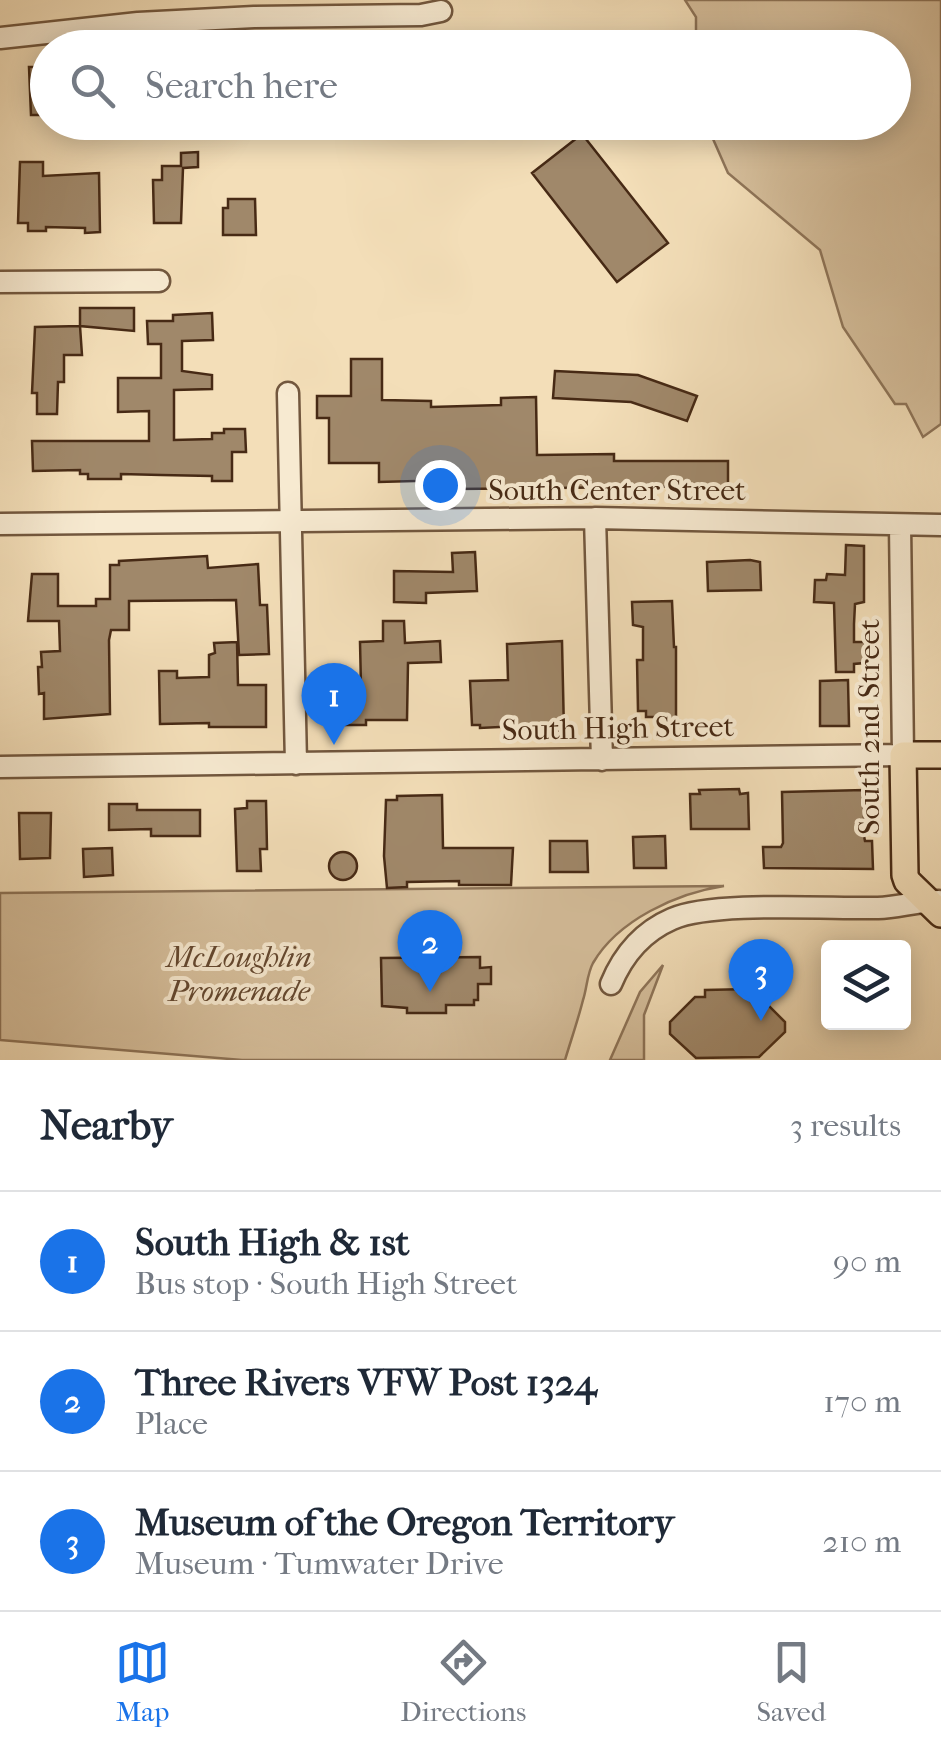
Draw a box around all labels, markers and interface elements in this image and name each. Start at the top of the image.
search box [30,30,911,140]
icon: search [65,58,120,113]
text: Search here [145,63,338,108]
your location [415,460,466,511]
street label: South Center Street [488,473,746,508]
street label: South 2nd Street [852,619,887,835]
pin: 1 [302,662,366,745]
street label: South High Street [502,709,735,748]
pin: 2 [398,910,462,992]
pin: 3 [728,938,794,1021]
park label: McLoughlin Promenade [165,940,311,1009]
map controls [821,940,911,1030]
button: layers [821,940,911,1030]
text: Nearby [40,1101,172,1150]
text: 3 results [790,1107,901,1144]
text: South High & 1st [135,1220,409,1265]
text: 1 [67,1243,78,1280]
text: 90 m [833,1243,901,1280]
text: Bus stop · South High Street [135,1265,517,1302]
text: Three Rivers VFW Post 1324 [135,1360,597,1405]
text: 2 [64,1383,81,1420]
text: 170 m [823,1383,901,1420]
text: Place [135,1405,208,1442]
text: Museum of the Oregon Territory [135,1500,674,1545]
text: 3 [66,1523,79,1560]
text: 210 m [822,1523,901,1560]
text: Museum · Tumwater Drive [135,1545,504,1582]
tab: Map [115,1635,170,1728]
tab: Directions [400,1635,526,1728]
tab: Saved [756,1635,826,1728]

